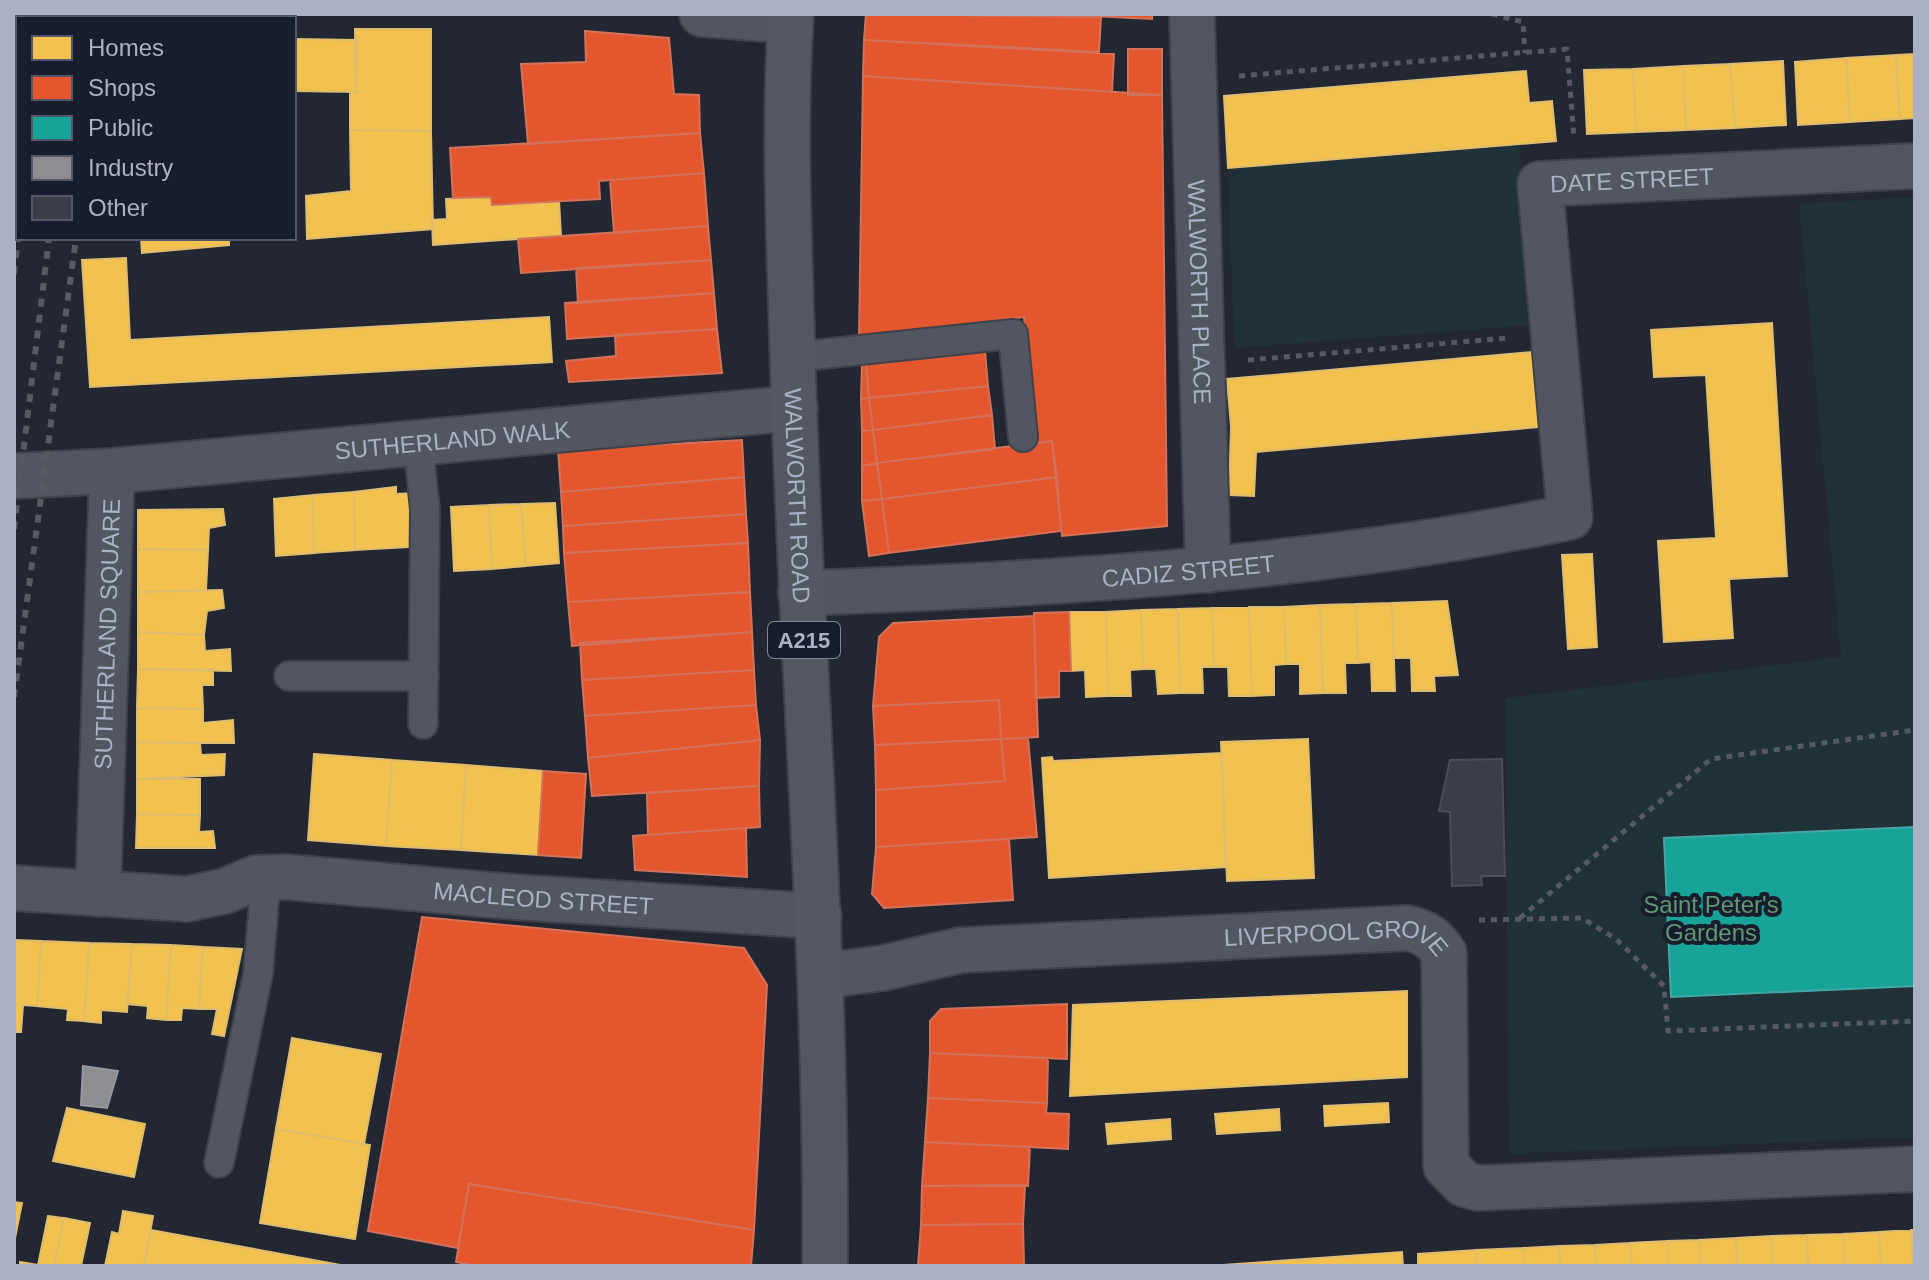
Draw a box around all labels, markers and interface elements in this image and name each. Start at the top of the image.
legend [16,16,296,240]
text: Homes [88,34,164,61]
text: Shops [88,74,156,101]
text: Public [88,114,153,141]
text: Industry [88,154,173,181]
street label: DATE STREET [1549,162,1715,197]
street label: WALWORTH PLACE [1183,179,1217,405]
text: Other [88,194,148,221]
street label: WALWORTH ROAD [780,388,816,604]
street label: SUTHERLAND WALK [333,415,571,464]
street label: SUTHERLAND SQUARE [89,498,125,770]
street label: CADIZ STREET [1101,549,1276,591]
road number: A215 [768,622,840,658]
street label: MACLEOD STREET [432,876,654,919]
park label: Saint Peter's Gardens [1643,891,1779,946]
street label: LIVERPOOL GROVE [1223,914,1454,961]

